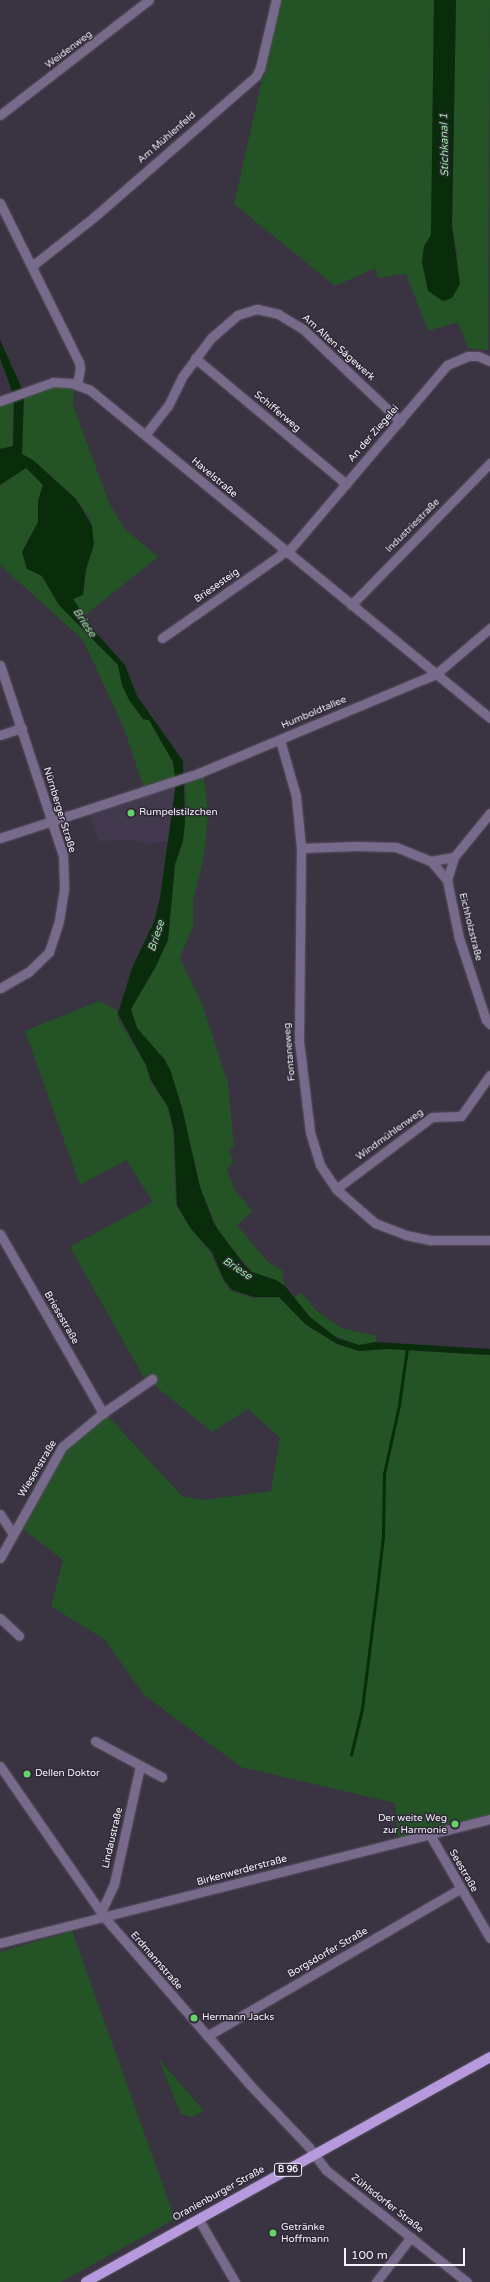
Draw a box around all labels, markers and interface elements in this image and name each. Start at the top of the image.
street label: Weidenweg [43,28,95,72]
street label: Am Mühlenfeld [136,110,198,166]
water label: Stichkanal 1 [438,113,452,177]
street label: Am Alten Sägewerk [299,312,377,384]
street label: Schifferweg [251,389,303,435]
street label: An der Ziegelei [346,403,402,465]
street label: Havelstraße [189,455,239,501]
street label: Industriestraße [383,496,443,556]
street label: Briesesteig [192,566,242,606]
water label: Briese [70,606,98,640]
street label: Humboldtallee [280,694,348,732]
street label: Nürnberger Straße [40,766,78,854]
place label: Rumpelstilzchen [139,807,218,819]
marker: Rumpelstilzchen [126,808,136,818]
street label: Eichholzstraße [456,892,484,962]
water label: Briese [146,919,168,953]
street label: Fontaneweg [281,1022,299,1082]
street label: Windmühlenweg [354,1107,426,1163]
water label: Briese [220,1255,254,1283]
street label: Briesestraße [41,1289,81,1347]
street label: Wiesenstraße [16,1438,60,1500]
place label: Dellen Doktor [35,1768,100,1780]
marker: Dellen Doktor [22,1769,32,1779]
street label: Lindaustraße [100,1806,126,1870]
place label: Der weite Weg zur Harmonie [378,1812,447,1836]
marker: Der weite Weg zur Harmonie [450,1819,460,1829]
street label: Seestraße [446,1848,480,1894]
street label: Birkenwerderstraße [196,1853,288,1889]
street label: Borgsdorfer Straße [286,1925,370,1981]
street label: Erdmannstraße [128,1929,184,1993]
place label: Hermann Jacks [202,2012,274,2024]
marker: Hermann Jacks [189,2013,199,2023]
road number: B 96 [274,2163,302,2177]
street label: Oranienburger Straße [171,2164,267,2224]
street label: Zühlsdorfer Straße [348,2172,426,2236]
place label: Getränke Hoffmann [281,2221,329,2244]
marker: Getränke Hoffmann [268,2228,278,2238]
scale bar [346,2240,467,2266]
text: 100 m [351,2248,388,2262]

